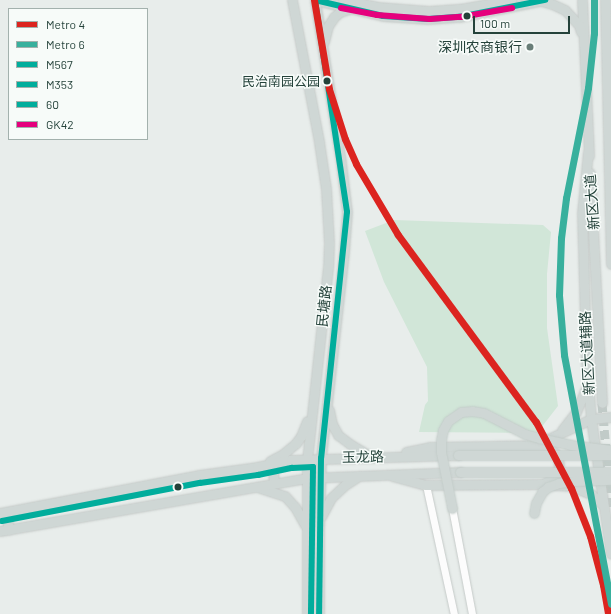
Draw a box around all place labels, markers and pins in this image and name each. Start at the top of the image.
unlabelled marker [462,11,472,21]
place label: 深圳农商银行 [438,39,522,55]
marker: 深圳农商银行 [525,42,535,52]
place label: 民治南园公园 [242,73,320,89]
marker: 民治南园公园 [322,76,332,86]
unlabelled marker [173,482,183,492]

